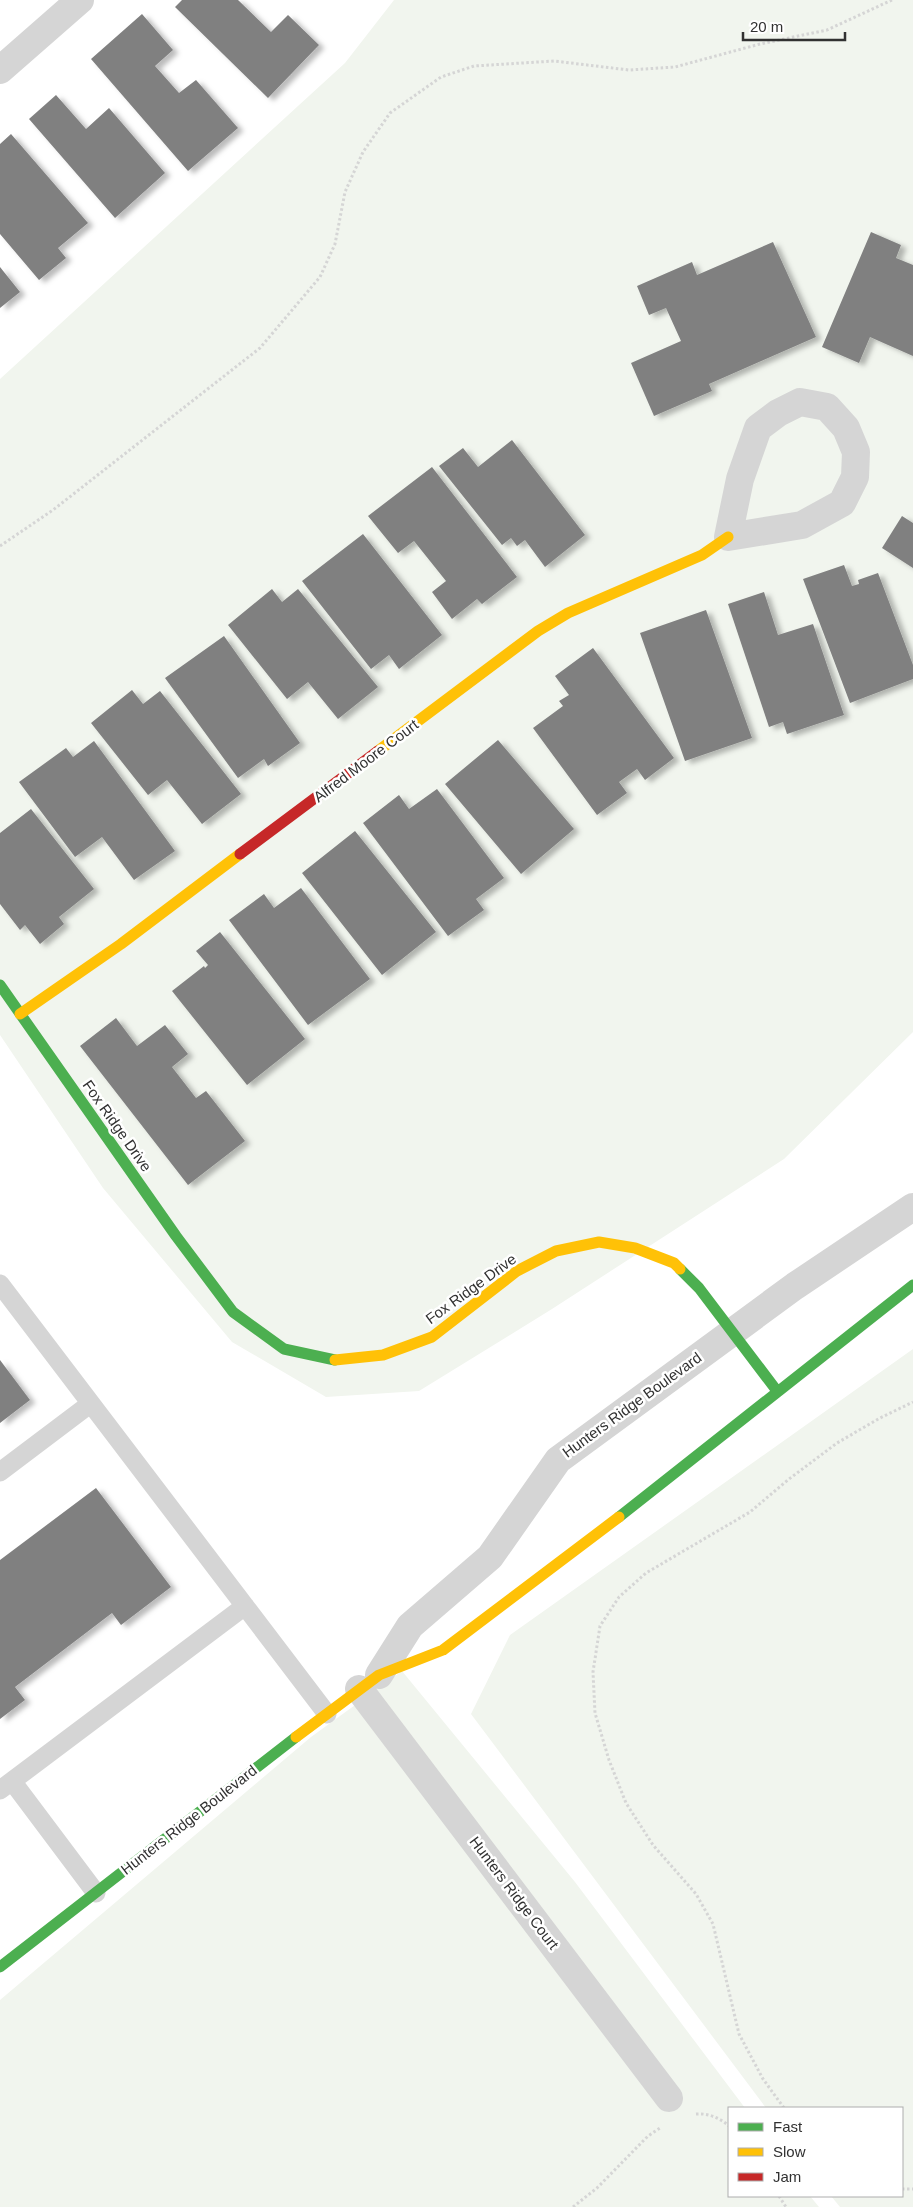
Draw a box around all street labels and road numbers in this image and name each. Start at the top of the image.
street label: Alfred Moore Court [310,715,422,806]
street label: Fox Ridge Drive [80,1077,155,1175]
street label: Fox Ridge Drive [422,1250,519,1327]
street label: Hunters Ridge Boulevard [559,1348,704,1461]
street label: Hunters Ridge Boulevard [117,1761,260,1878]
street label: Hunters Ridge Court [466,1833,563,1953]

